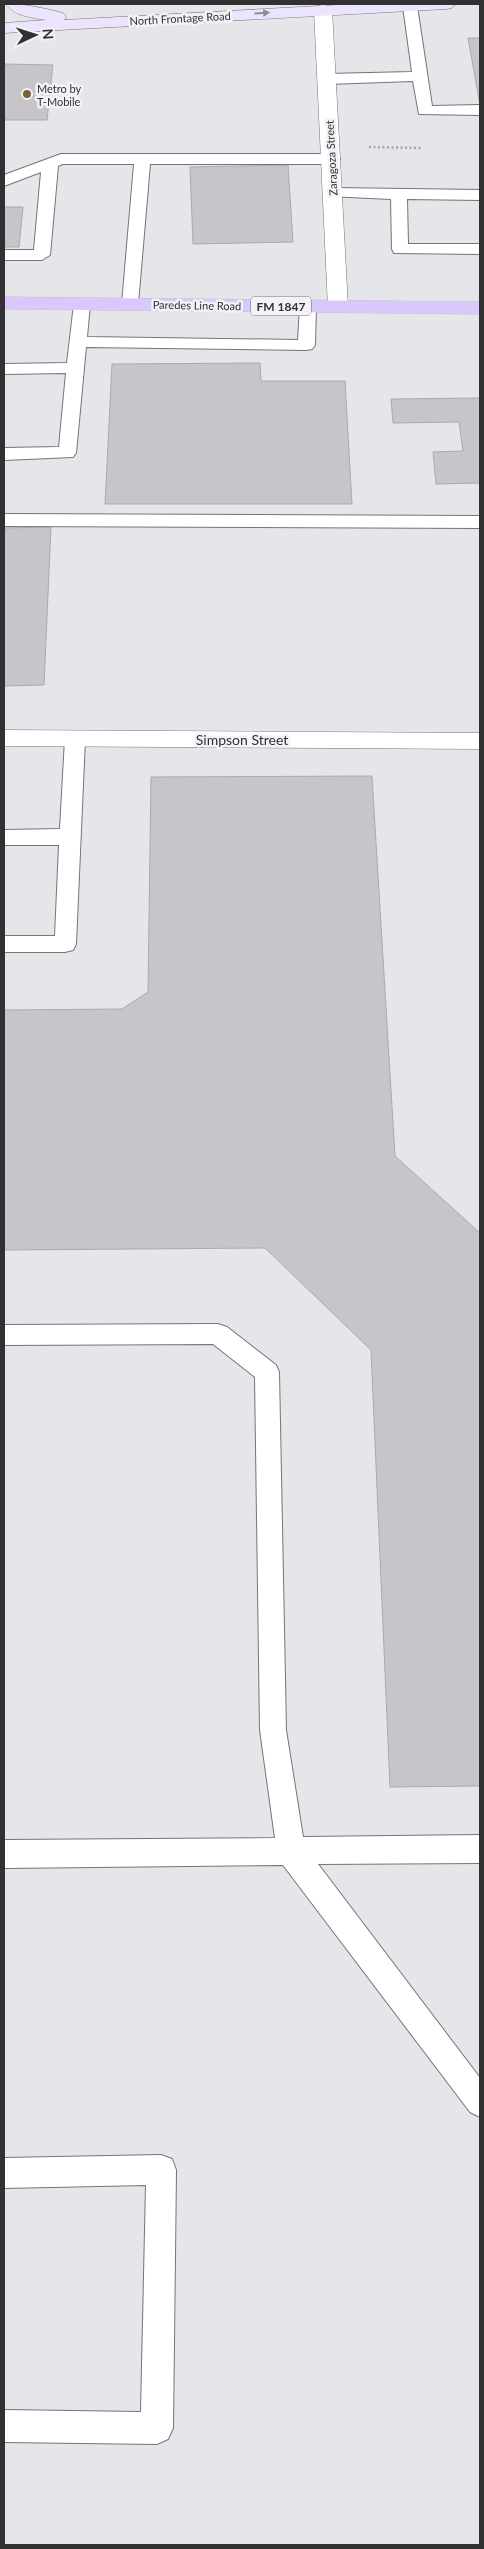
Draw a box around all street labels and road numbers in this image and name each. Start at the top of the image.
street label: North Frontage Road [129,9,231,27]
street label: Zaragoza Street [323,120,339,196]
road number: FM 1847 [251,296,311,316]
street label: Paredes Line Road [153,298,241,312]
street label: Simpson Street [196,731,288,748]

